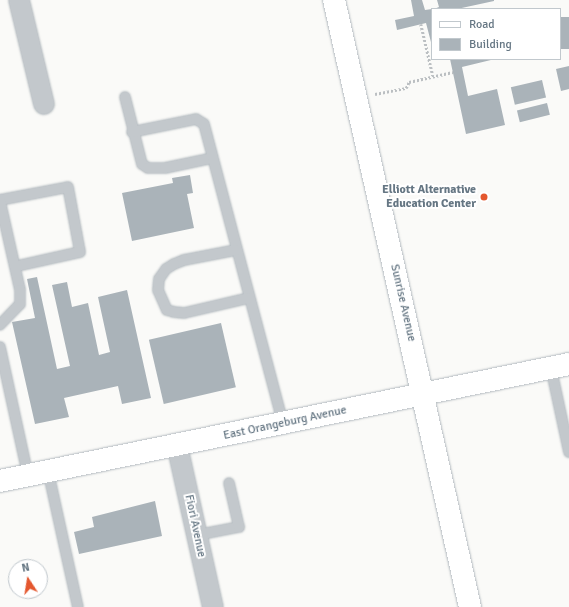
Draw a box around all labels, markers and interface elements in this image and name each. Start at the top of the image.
legend [431,8,561,60]
text: Road [469,17,495,32]
text: Building [469,37,512,52]
place label: Elliott Alternative Education Center [382,183,476,211]
marker: Elliott Alternative Education Center [479,192,489,202]
street label: Sunrise Avenue [387,263,419,343]
street label: East Orangeburg Avenue [222,403,348,443]
street label: Fiori Avenue [181,493,209,559]
north arrow [8,559,48,599]
text: N [21,561,31,575]

